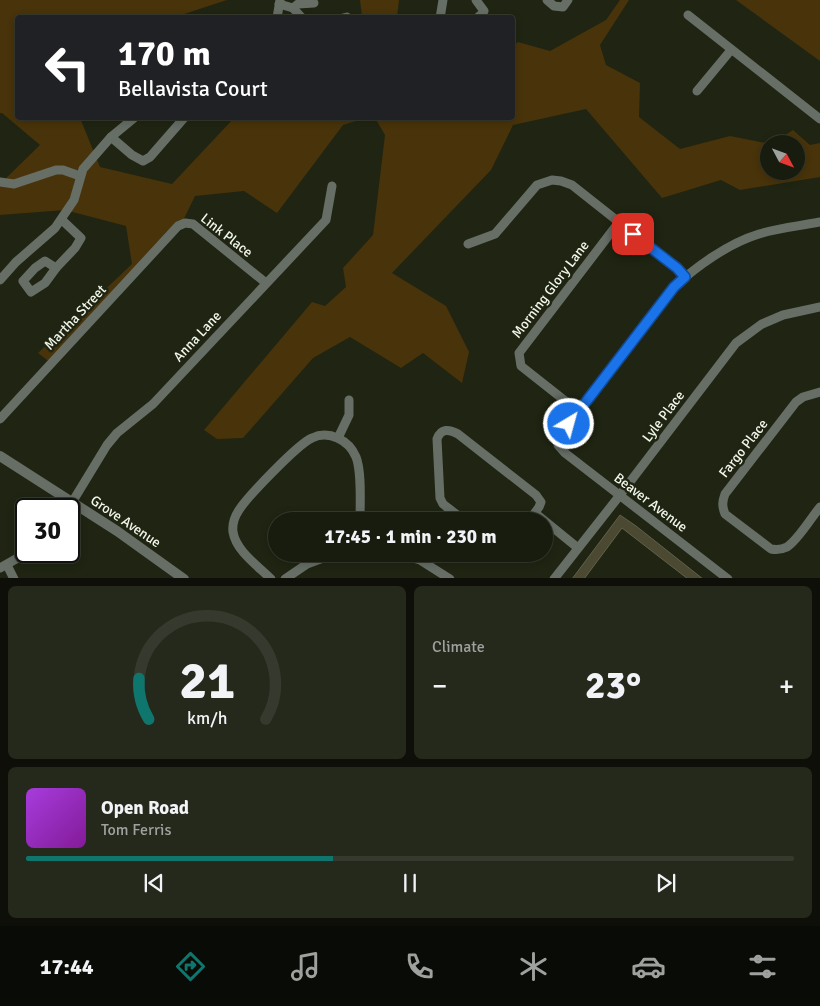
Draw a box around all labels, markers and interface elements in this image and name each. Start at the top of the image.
text: 170 m [118,32,211,75]
icon: left [35,35,100,100]
text: Bellavista Court [118,75,268,102]
north arrow [760,135,805,180]
map controls [760,135,805,180]
street label: Link Place [197,210,256,261]
pin [612,213,654,255]
icon: arrive [619,220,647,248]
street label: Morning Glory Lane [508,237,593,341]
street label: Martha Street [41,281,110,354]
street label: Anna Lane [170,308,225,365]
street label: Lyle Place [639,387,688,445]
position arrow [542,397,594,449]
street label: Fargo Place [715,416,771,481]
street label: Beaver Avenue [611,469,691,536]
street label: Grove Avenue [87,492,164,551]
speed limit sign: 30 [15,498,80,563]
text: 17:45 · 1 min · 230 m [324,525,497,549]
text: Climate [432,637,485,657]
text: 21 [179,649,235,713]
text: 23° [585,662,641,709]
text: − [432,669,447,703]
text: + [779,669,794,703]
text: km/h [187,707,227,729]
text: Open Road [101,796,189,820]
text: Tom Ferris [101,820,171,840]
icon: previous [140,869,168,897]
icon: pause [396,869,424,897]
icon: next [652,869,680,897]
icon: directions [173,949,208,984]
icon: music [288,949,323,984]
icon: phone [402,949,437,984]
icon: climate [516,949,551,984]
icon: car [631,949,666,984]
icon: filters [745,949,780,984]
text: 17:44 [40,953,94,980]

